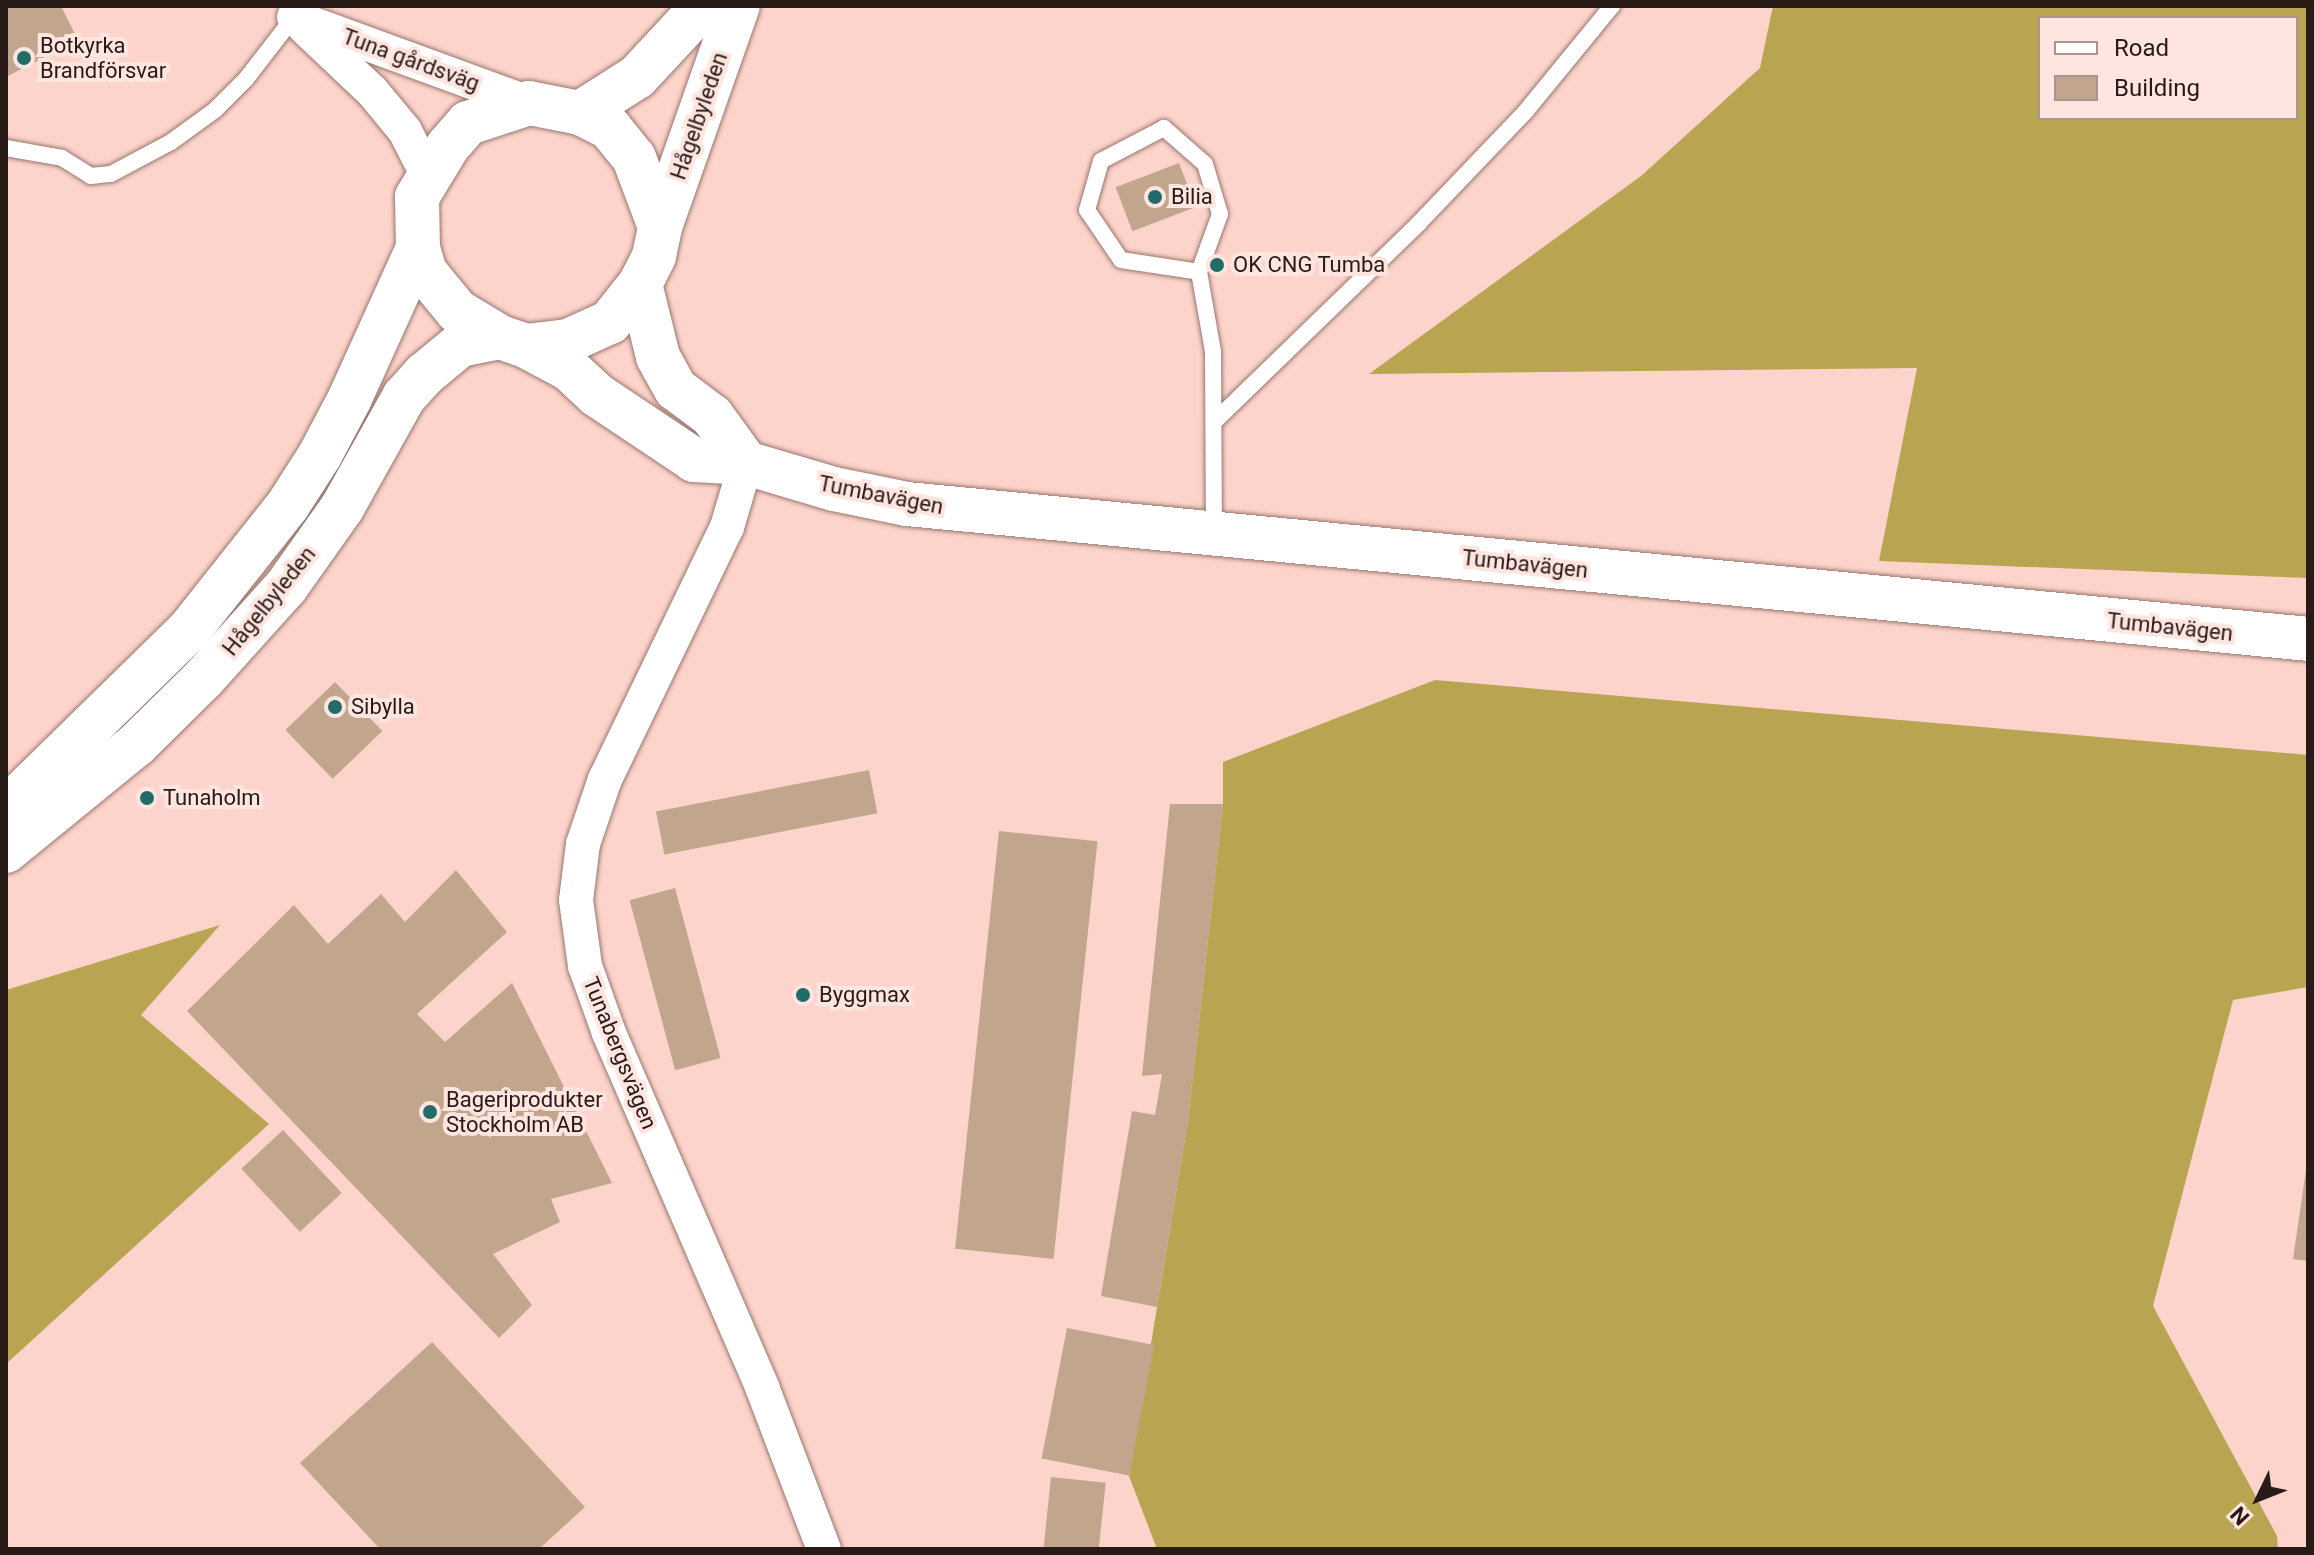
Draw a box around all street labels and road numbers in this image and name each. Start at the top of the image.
street label: Tuna gårdsväg [339,23,483,97]
street label: Hågelbyleden [665,49,733,183]
street label: Tumbavägen [816,470,946,520]
street label: Hågelbyleden [217,541,321,661]
street label: Tumbavägen [1461,544,1589,584]
street label: Tumbavägen [2106,607,2234,647]
street label: Tunabergsvägen [577,973,663,1133]

